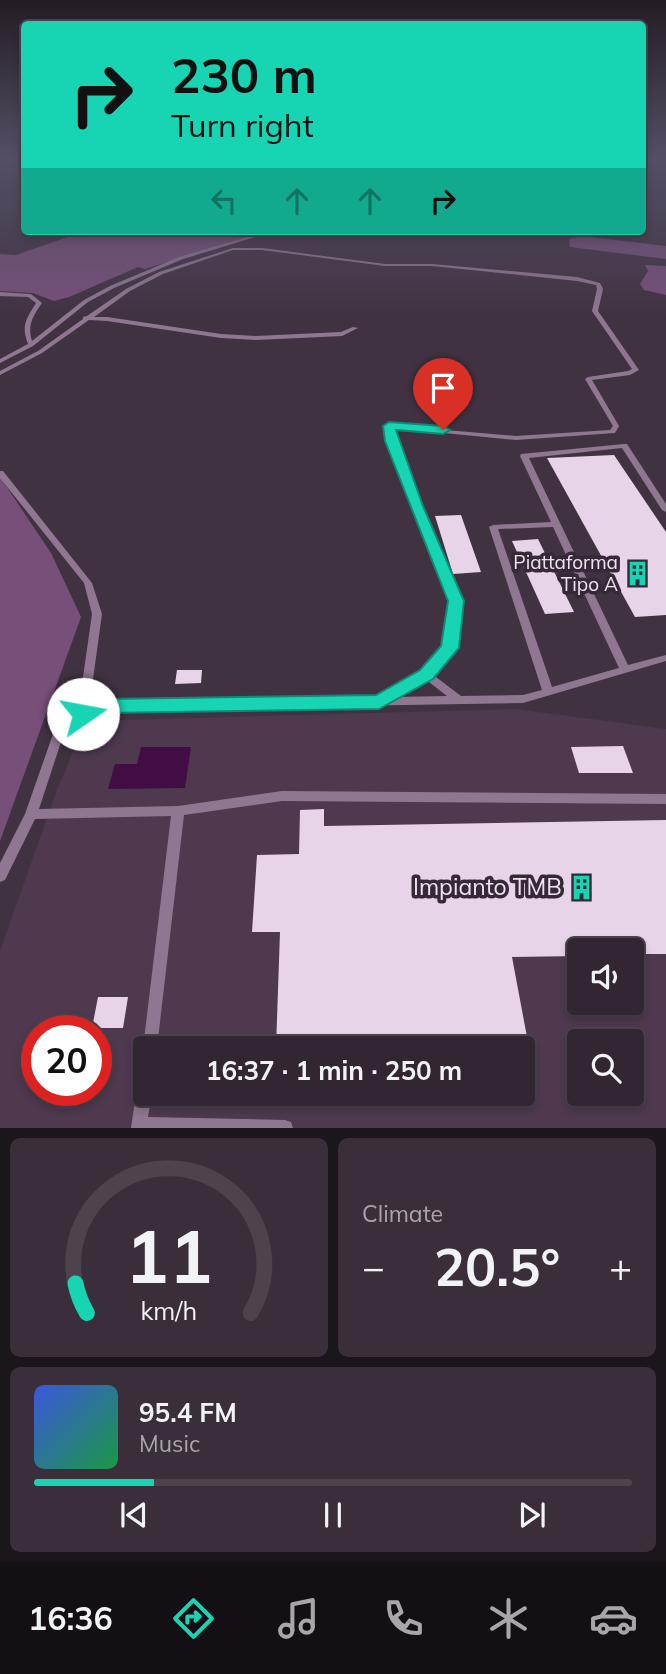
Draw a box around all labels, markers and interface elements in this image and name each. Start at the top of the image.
text: 230 m [171,44,317,105]
icon: right [56,49,147,140]
text: Turn right [171,105,314,145]
icon: left [205,182,243,220]
icon: ahead [278,182,316,220]
icon: ahead [351,182,389,220]
icon: right [424,182,462,220]
pin [413,358,473,430]
icon: arrive [424,369,462,407]
place label: Piattaforma Tipo A [513,550,618,596]
building icon: Piattaforma Tipo A [624,559,652,587]
position arrow [46,677,120,751]
place label: Impianto TMB [413,872,562,901]
building icon: Impianto TMB [568,873,596,901]
map controls [567,938,644,1106]
button: sound [567,938,644,1015]
speed limit sign: 20 [21,1015,112,1106]
button: search [567,1029,644,1106]
text: 16:37 · 1 min · 250 m [206,1054,462,1087]
text: Climate [362,1199,443,1228]
text: 11 [125,1211,213,1302]
text: 20.5° [434,1234,560,1299]
text: − [362,1243,385,1291]
text: + [609,1243,632,1291]
text: km/h [141,1295,197,1326]
text: 95.4 FM [139,1396,237,1429]
text: Music [139,1429,200,1458]
icon: previous [115,1496,153,1534]
icon: pause [314,1496,352,1534]
icon: next [513,1496,551,1534]
icon: directions [169,1594,218,1643]
icon: music [274,1594,323,1643]
icon: phone [379,1594,428,1643]
icon: climate [484,1594,533,1643]
icon: car [589,1594,638,1643]
text: 16:36 [28,1598,113,1638]

